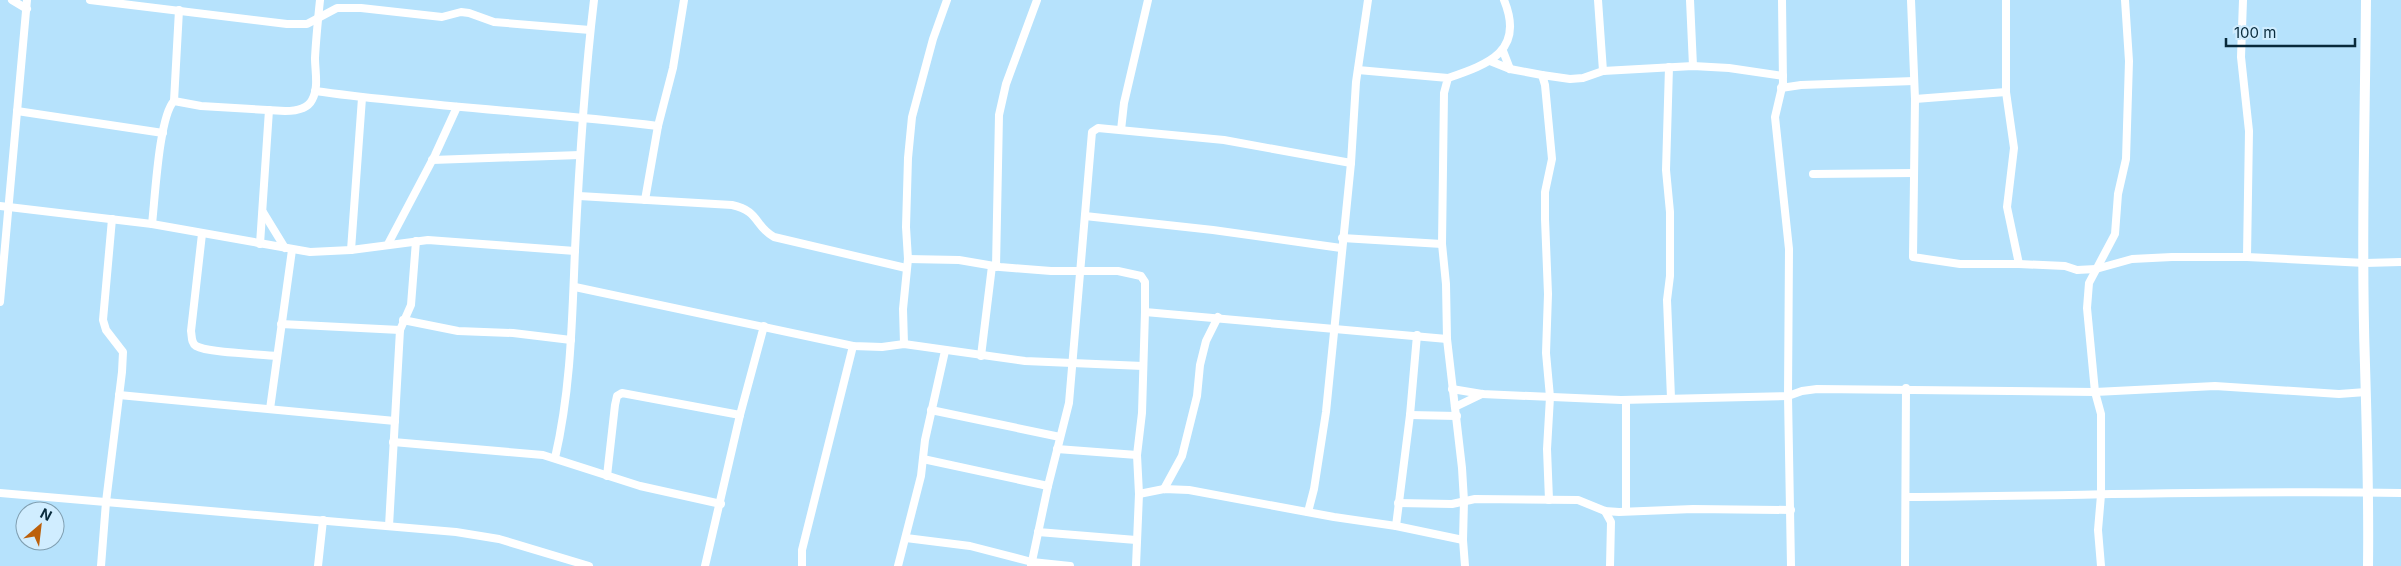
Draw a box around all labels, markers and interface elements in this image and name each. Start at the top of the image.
scale bar [2226,15,2355,47]
text: 100 m [2234,23,2276,42]
north arrow [15,501,65,551]
text: N [38,504,55,524]

